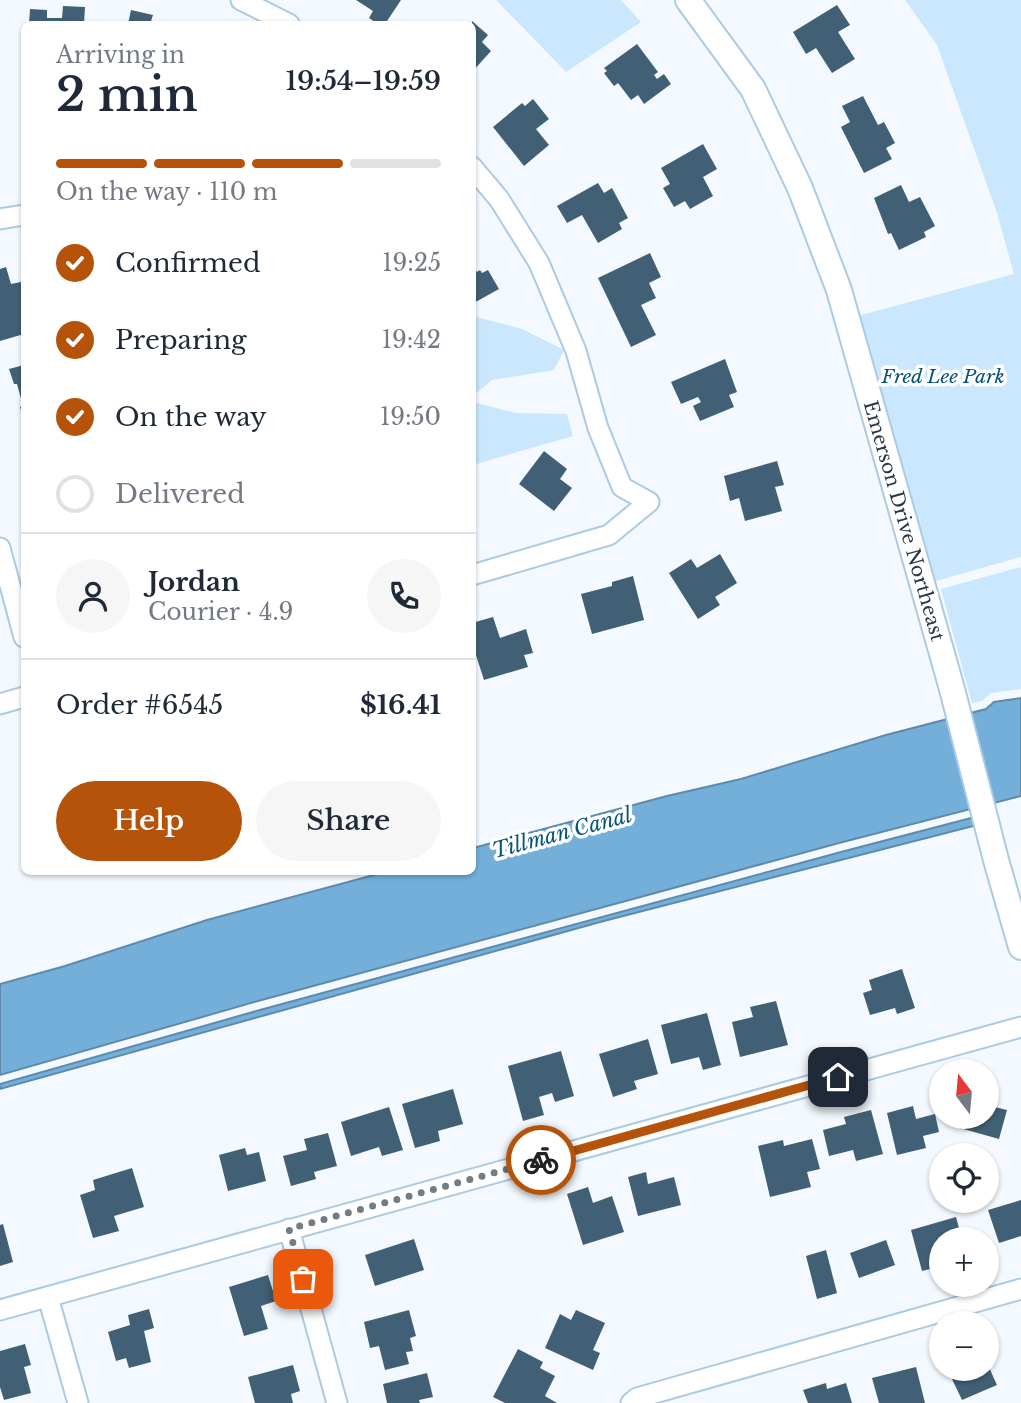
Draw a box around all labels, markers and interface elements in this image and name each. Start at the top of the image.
text: Arriving in [56,41,185,69]
text: 19:54–19:59 [286,65,441,97]
text: 2 min [56,66,198,123]
text: On the way · 110 m [56,178,277,206]
icon: check [56,244,94,282]
text: Confirmed [115,247,260,279]
text: 19:25 [382,249,441,277]
icon: check [56,321,94,359]
text: Preparing [115,324,247,356]
text: 19:42 [382,326,441,354]
park label: Fred Lee Park [881,365,1004,388]
icon: check [56,398,94,436]
street label: Emerson Drive Northeast [859,398,950,645]
text: On the way [115,401,267,433]
text: 19:50 [380,403,441,431]
text: Delivered [115,478,245,510]
button: person [56,559,130,633]
button: phone [367,559,441,633]
text: Jordan [148,566,240,598]
text: Courier · 4.9 [148,598,293,626]
text: Order #6545 [56,689,223,721]
text: $16.41 [360,689,441,721]
button: Help [56,781,242,861]
button: Share [256,781,441,861]
water label: Tillman Canal [489,802,635,864]
pin [808,1047,868,1107]
icon: home [819,1058,857,1096]
north arrow [929,1059,999,1129]
map controls [929,1059,999,1381]
courier [506,1125,576,1195]
icon: bike [522,1141,560,1179]
button: locate [929,1143,999,1213]
button: + [929,1227,999,1297]
pin [273,1249,333,1309]
icon: bag [284,1260,322,1298]
button: − [929,1311,999,1381]

